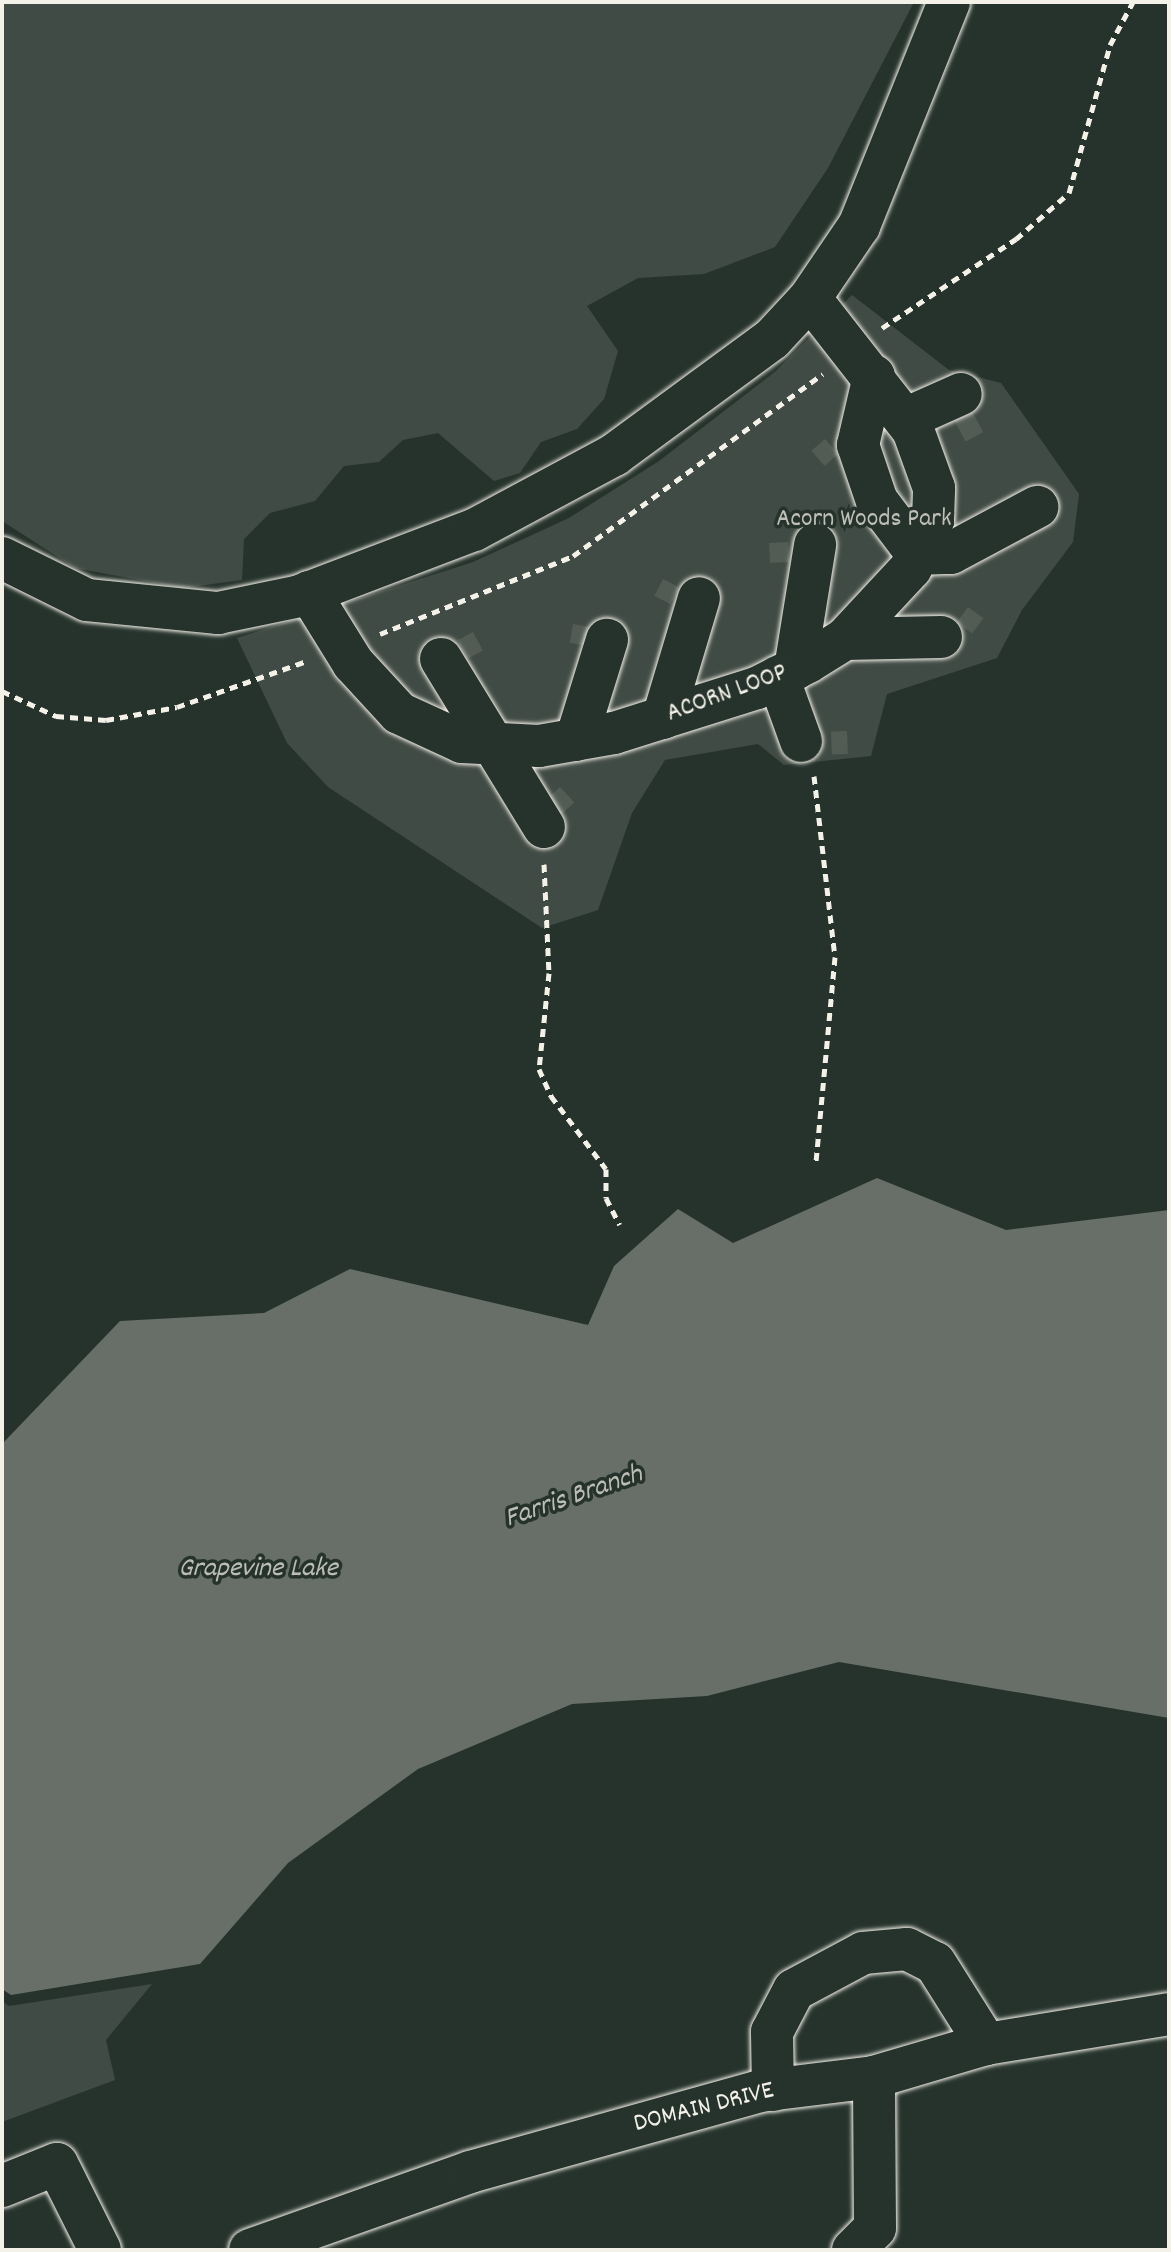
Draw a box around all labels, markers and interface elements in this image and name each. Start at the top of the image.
park label: Acorn Woods Park [776,504,952,536]
street label: ACORN LOOP [663,658,791,730]
water label: Farris Branch [501,1459,647,1537]
water label: Grapevine Lake [178,1553,338,1587]
street label: DOMAIN DRIVE [631,2076,777,2140]

